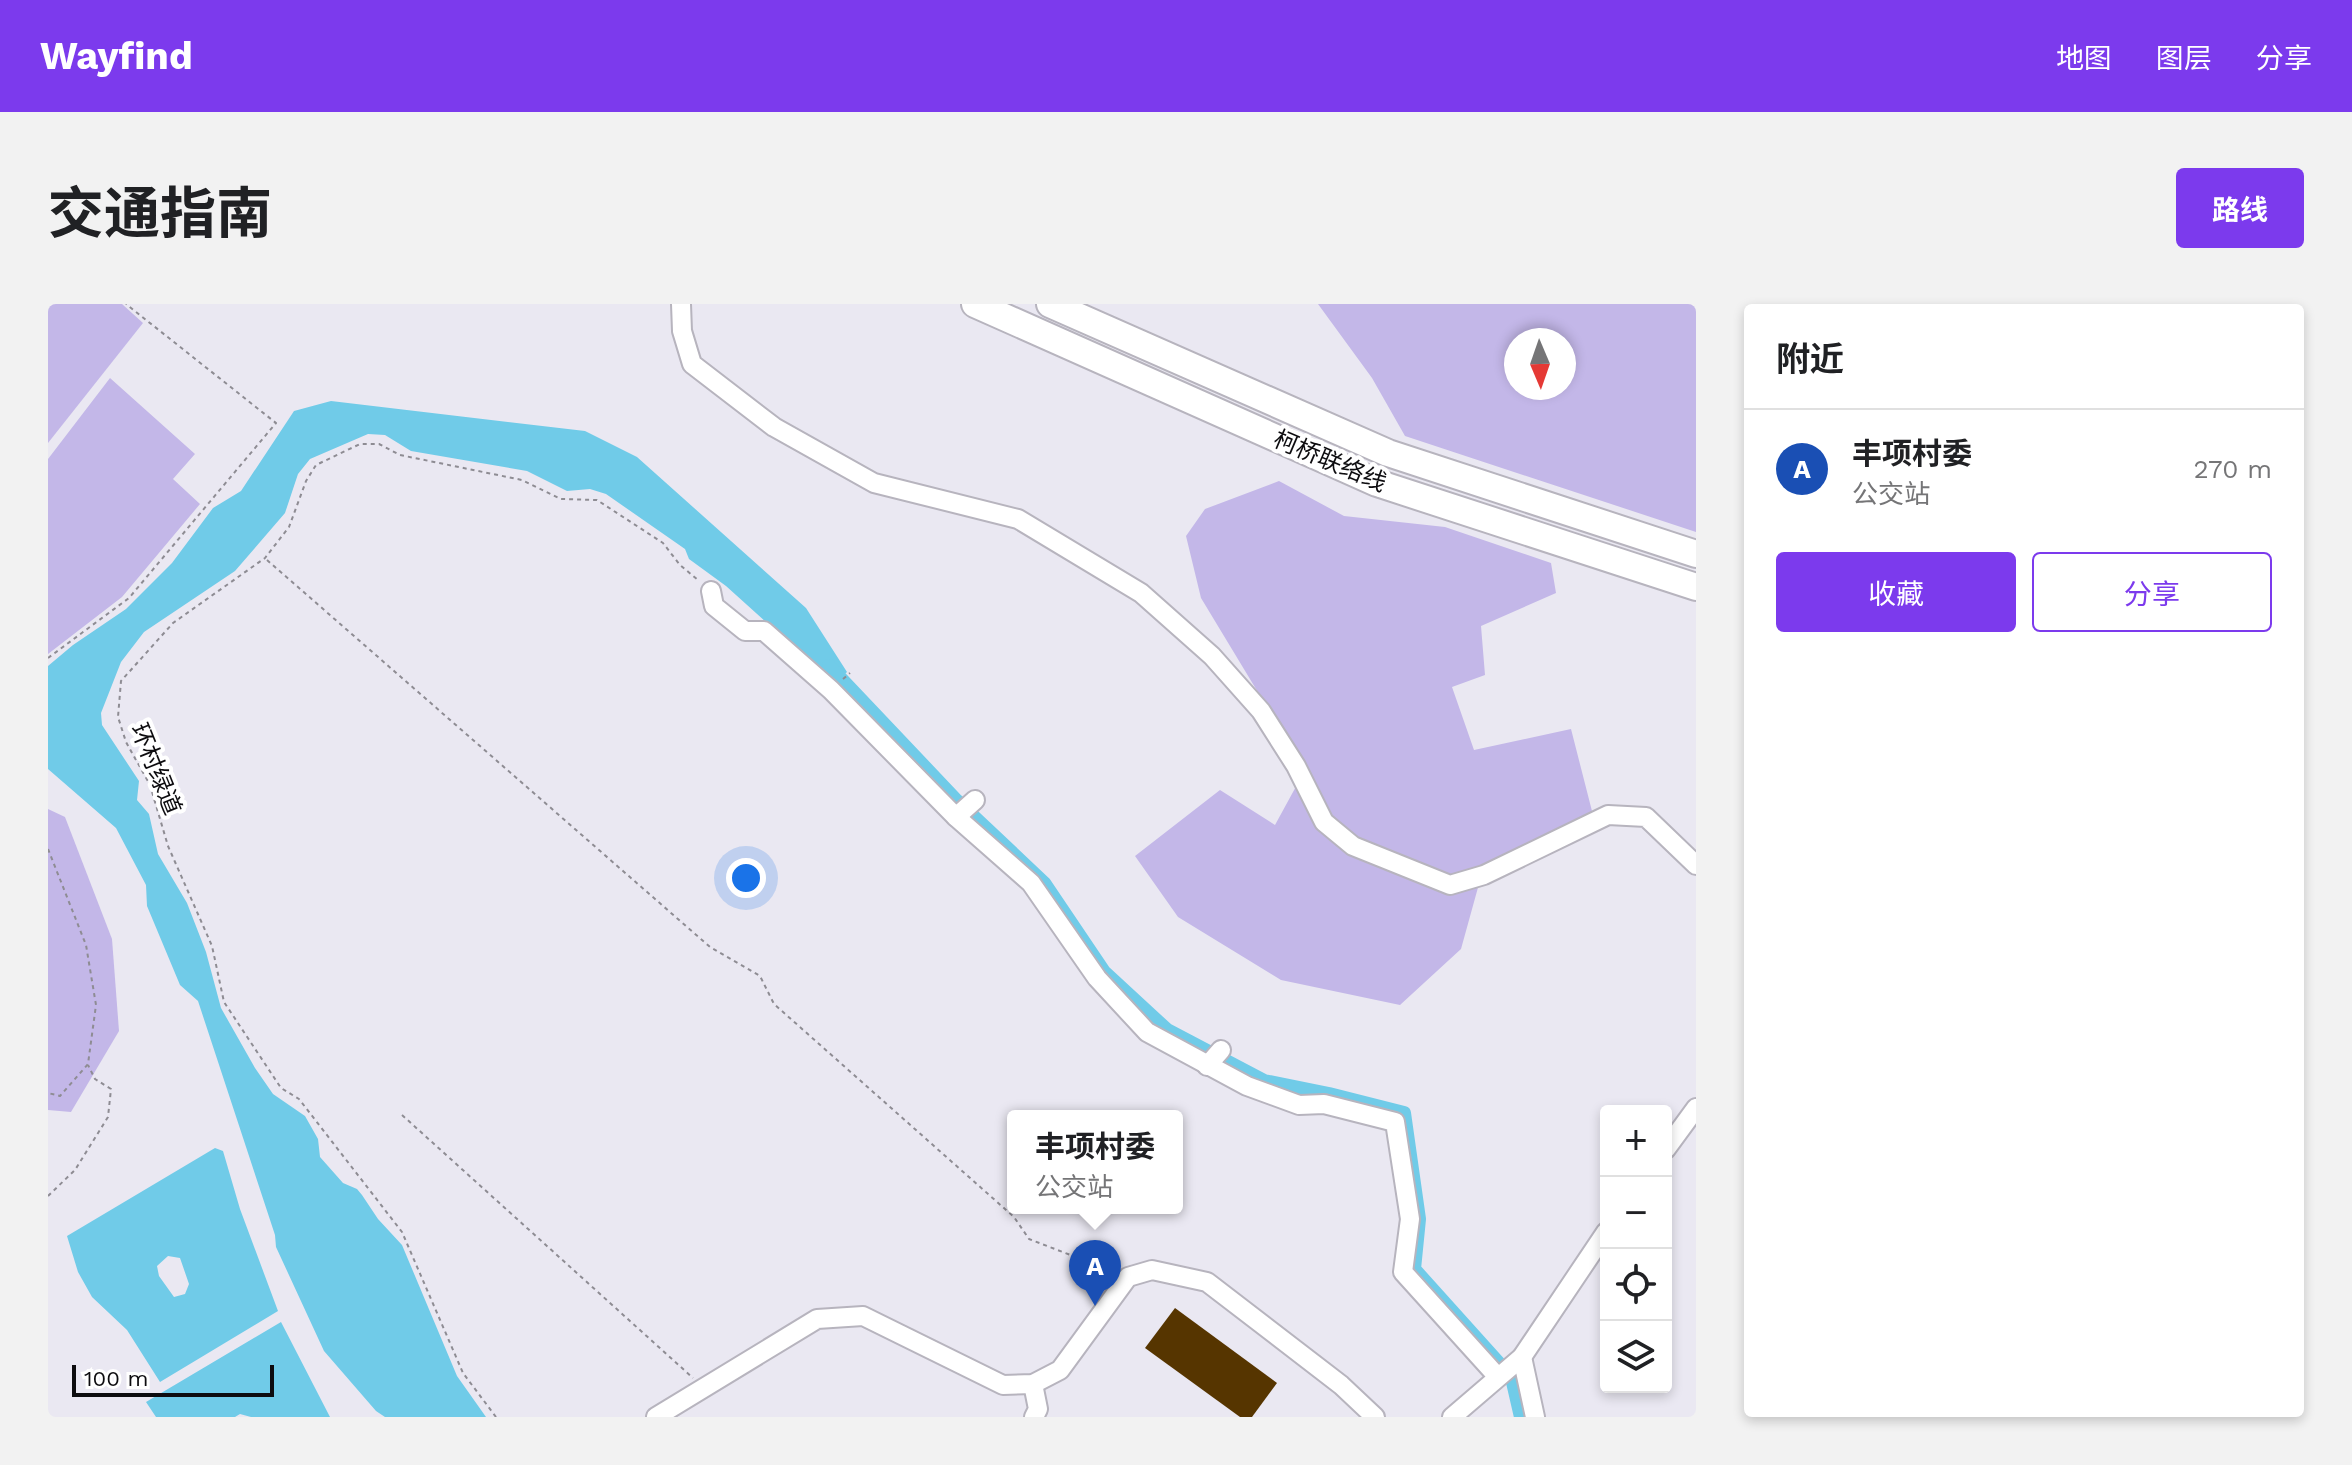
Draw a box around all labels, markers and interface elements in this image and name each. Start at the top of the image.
text: Wayfind [40,34,193,78]
text: 地图 [2056,42,2112,75]
text: 图层 [2156,42,2212,75]
text: 分享 [2256,42,2312,75]
button: 路线 [2176,168,2304,248]
text: 交通指南 [48,181,272,247]
north arrow [1504,328,1576,400]
text: 附近 [1776,339,1844,379]
street label: 柯桥联络线 [1269,425,1391,497]
text: 丰项村委 [1852,436,1972,471]
text: A [1793,454,1811,484]
text: 270 m [2193,454,2272,484]
text: 公交站 [1852,479,1930,509]
button: 收藏 [1776,552,2016,632]
button: 分享 [2032,552,2272,632]
street label: 环村绿道 [125,719,187,819]
your location [726,858,766,898]
map controls [1600,1105,1672,1393]
button: + [1600,1105,1672,1177]
popup [1007,1110,1183,1214]
text: 丰项村委 [1035,1129,1155,1164]
text: 公交站 [1035,1172,1113,1202]
button: − [1600,1177,1672,1249]
pin: A [1069,1240,1121,1306]
button: locate [1600,1249,1672,1321]
button: layers [1600,1321,1672,1393]
scale bar [72,1361,274,1397]
text: 100 m [84,1366,148,1391]

